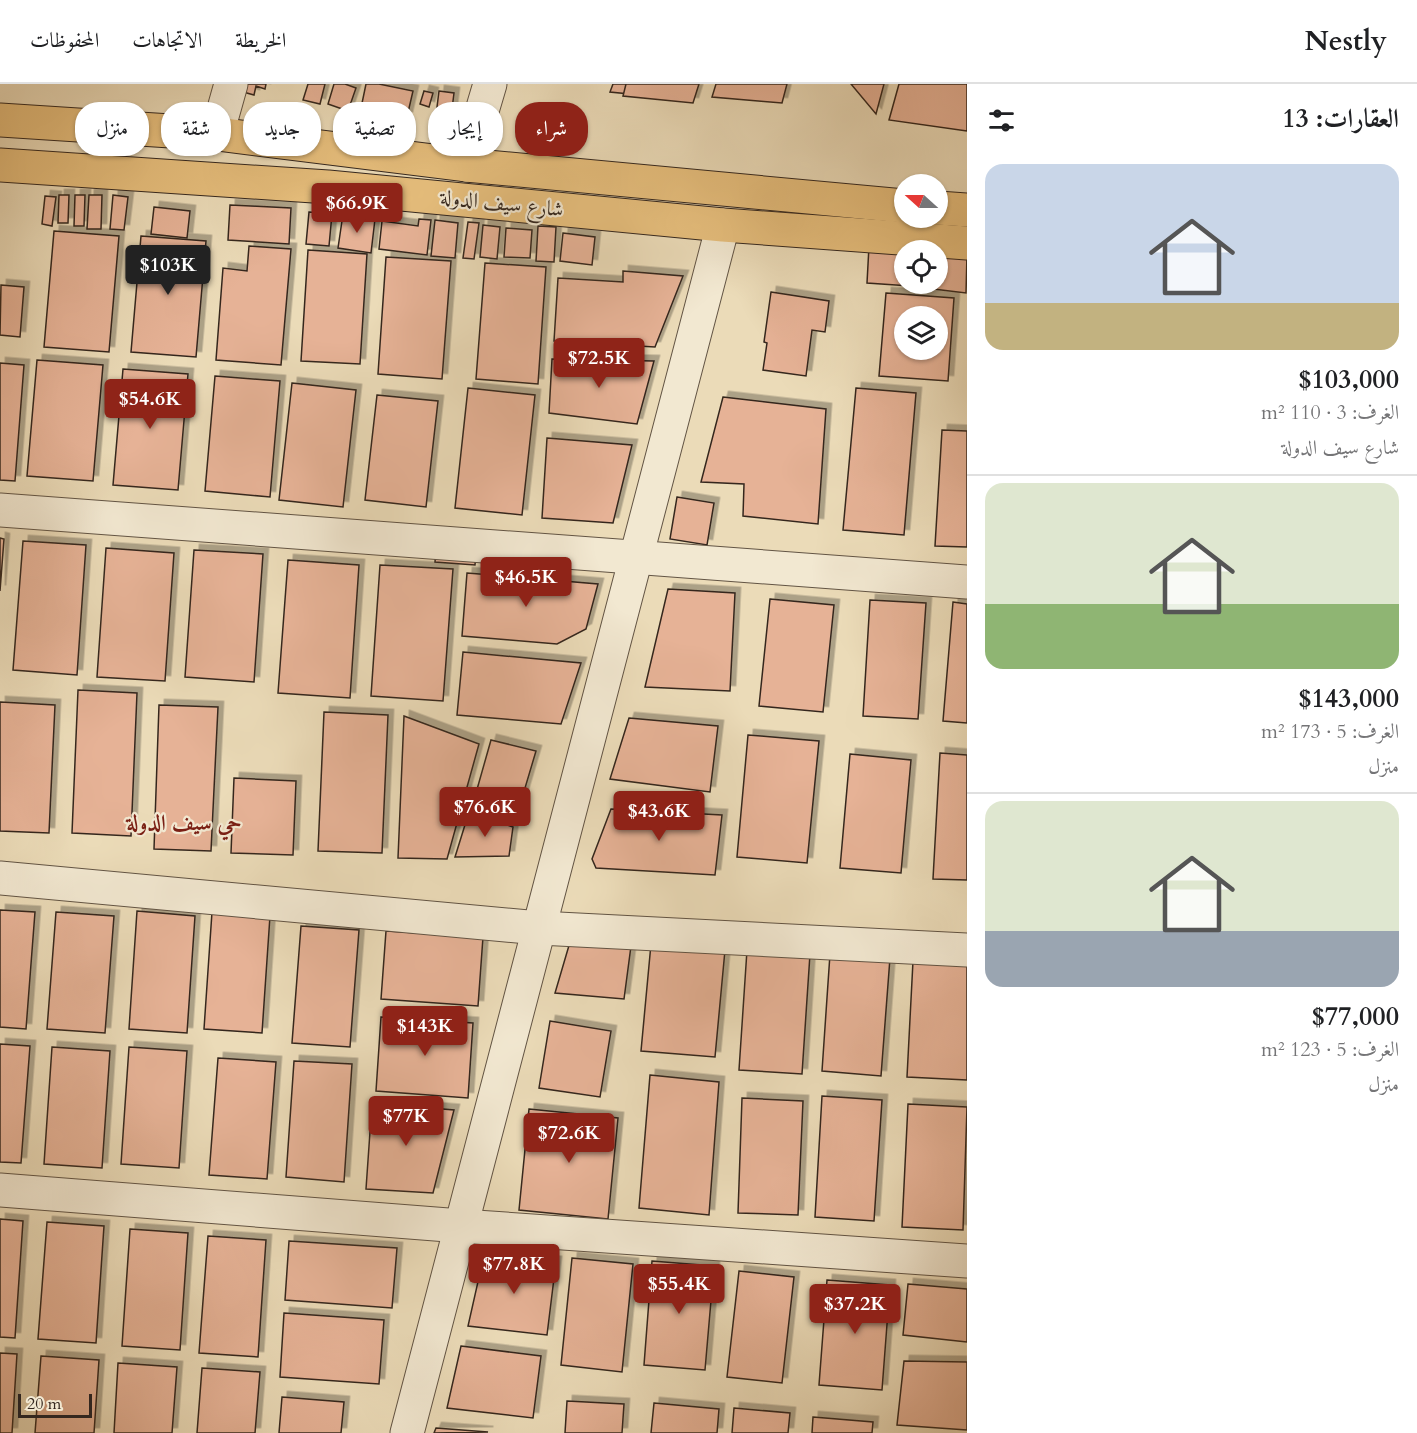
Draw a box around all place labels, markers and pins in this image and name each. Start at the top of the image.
pin: $66.9K [308,183,406,234]
pin: $103K [126,245,210,296]
pin: $72.5K [550,338,648,389]
pin: $54.6K [101,379,199,430]
pin: $46.5K [477,557,575,608]
pin: $76.6K [436,787,534,838]
pin: $43.6K [610,791,708,842]
pin: $143K [383,1006,467,1057]
pin: $77K [370,1096,442,1147]
pin: $72.6K [520,1113,618,1164]
pin: $77.8K [465,1244,563,1295]
pin: $55.4K [630,1264,728,1315]
pin: $37.2K [806,1284,904,1335]

